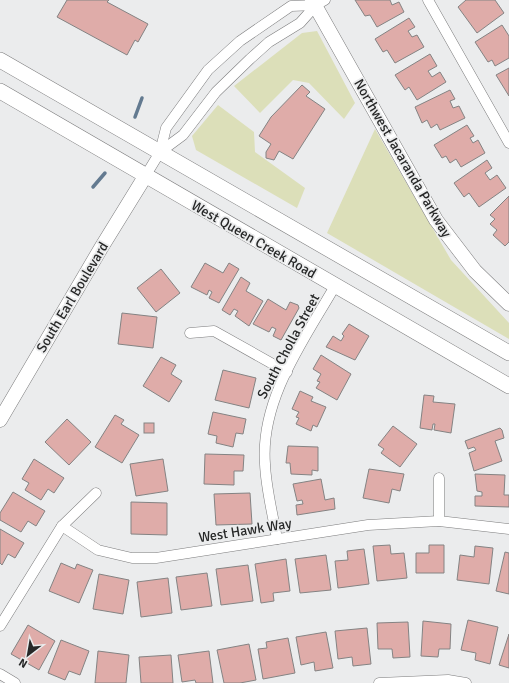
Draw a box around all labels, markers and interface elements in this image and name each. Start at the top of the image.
street label: Northwest Jacaranda Parkway [350,76,455,241]
street label: West Queen Creek Road [188,197,319,282]
street label: South Earl Boulevard [33,239,112,356]
street label: South Cholla Street [254,291,323,402]
street label: West Hawk Way [197,515,293,546]
north arrow [8,635,48,675]
text: N [16,656,30,671]

